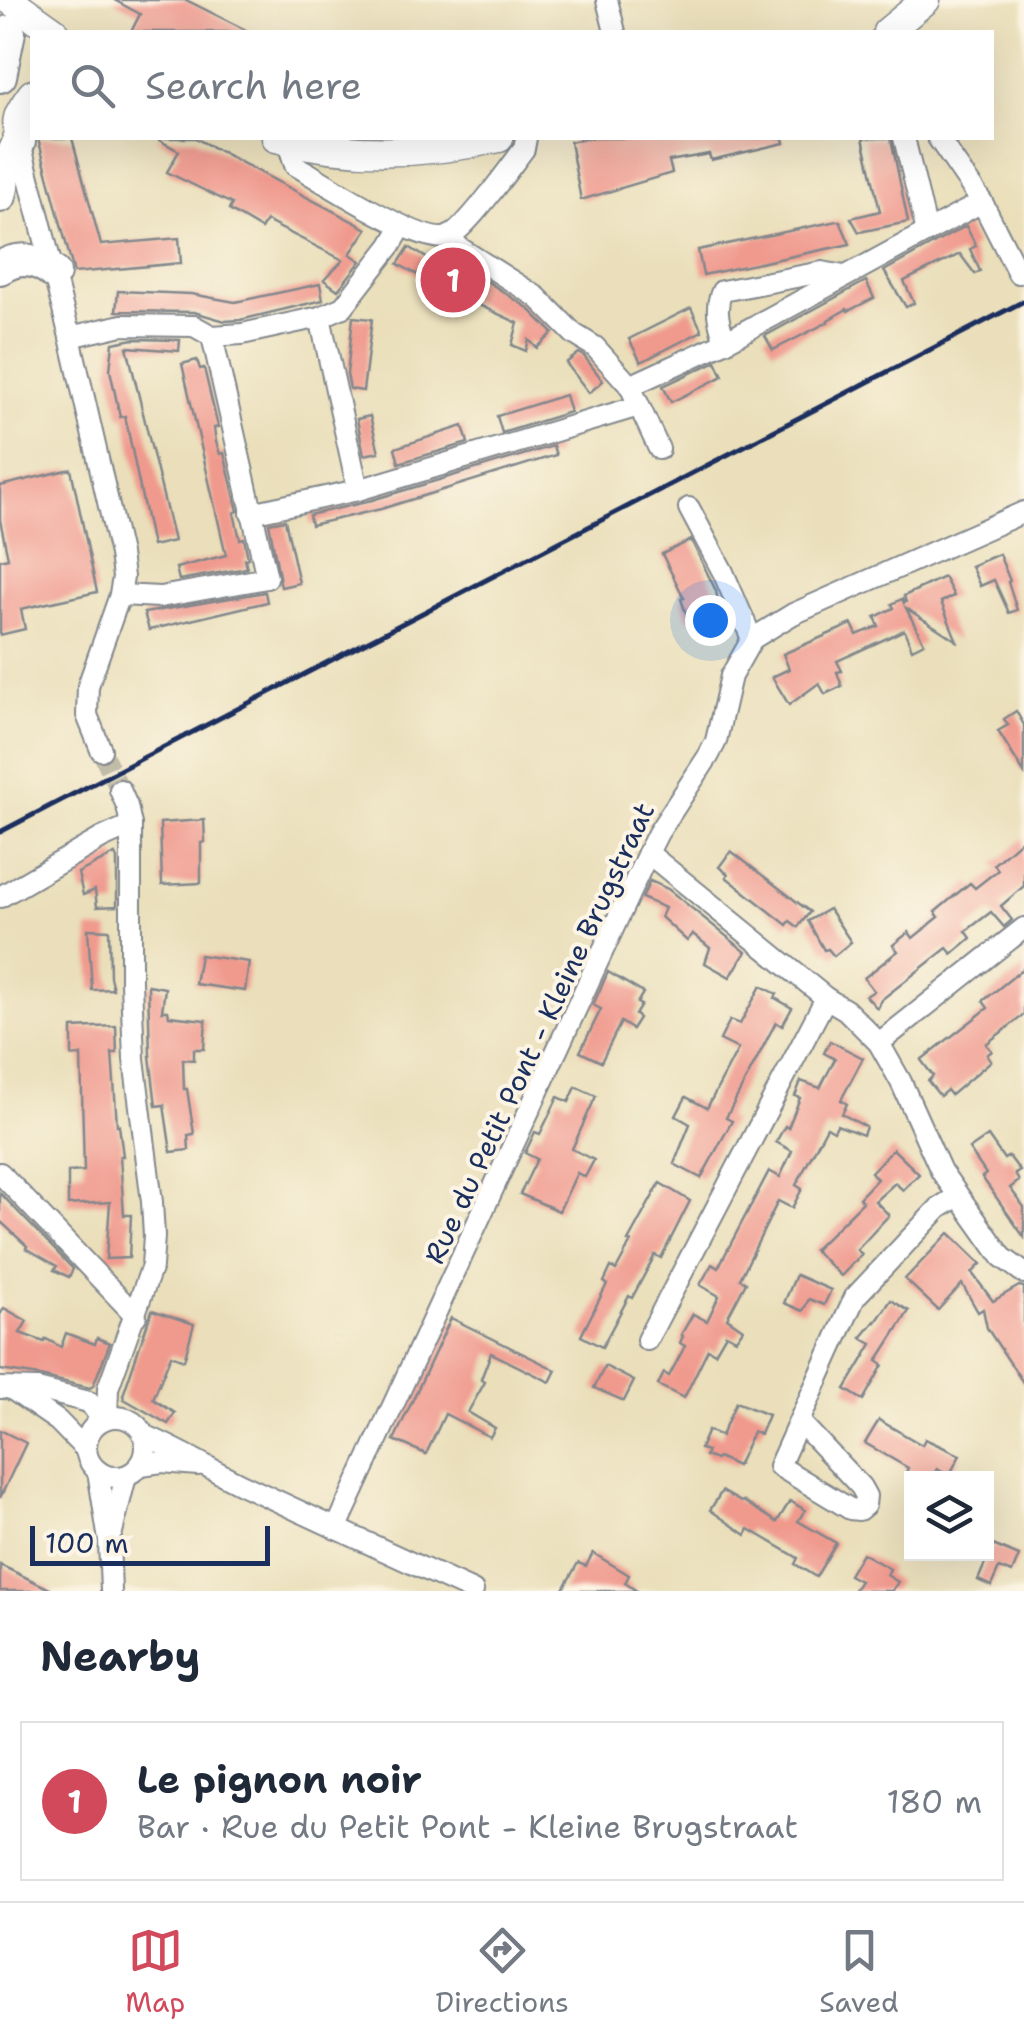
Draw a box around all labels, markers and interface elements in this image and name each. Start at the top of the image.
search box [30,30,994,140]
icon: search [65,58,120,113]
text: Search here [145,60,362,111]
pin: 1 [420,242,486,318]
your location [685,595,736,646]
street label: Rue du Petit Pont - Kleine Brugstraat [415,796,663,1270]
map controls [904,1471,994,1561]
button: layers [904,1471,994,1561]
scale bar [30,1521,270,1566]
text: 100 m [45,1524,129,1562]
text: Nearby [40,1628,200,1684]
text: Le pignon noir [137,1754,422,1805]
text: 1 [67,1780,82,1823]
text: 180 m [886,1780,982,1823]
text: Bar · Rue du Petit Pont - Kleine Brugstraat [137,1805,798,1848]
tab: Map [125,1923,185,2021]
tab: Directions [436,1923,569,2021]
tab: Saved [819,1923,899,2021]

